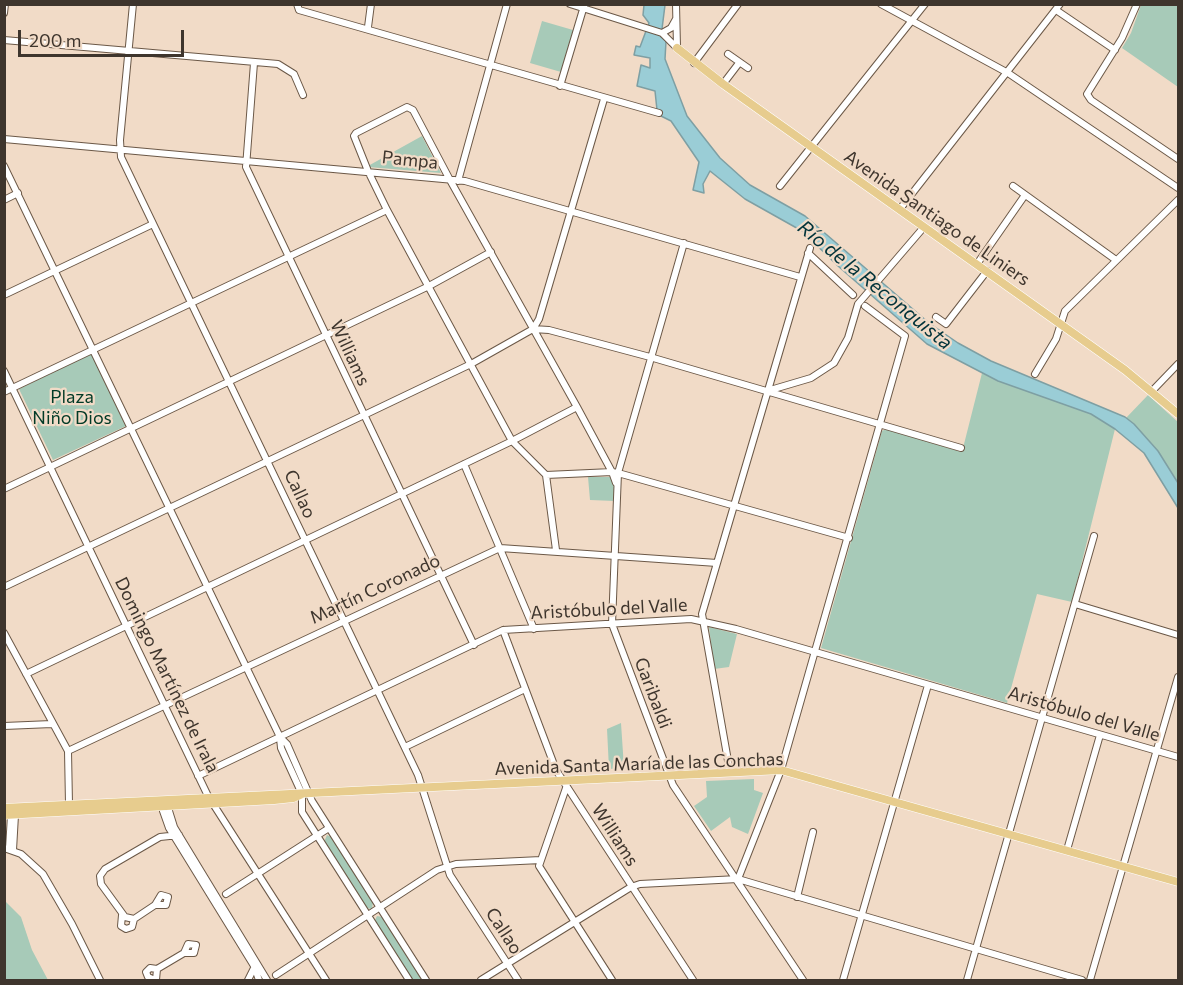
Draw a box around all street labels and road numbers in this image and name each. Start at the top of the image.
street label: Pampa [381,146,439,174]
street label: Avenida Santiago de Liniers [840,146,1034,290]
street label: Williams [325,317,375,389]
street label: Callao [279,466,321,522]
street label: Martín Coronado [307,549,443,629]
street label: Domingo Martínez de Irala [110,574,224,776]
street label: Aristóbulo del Valle [530,594,688,624]
street label: Garibaldi [630,655,676,731]
street label: Aristóbulo del Valle [1005,682,1163,746]
street label: Avenida Santa María de las Conchas [494,748,784,780]
street label: Williams [587,800,643,870]
street label: Callao [481,904,527,958]

